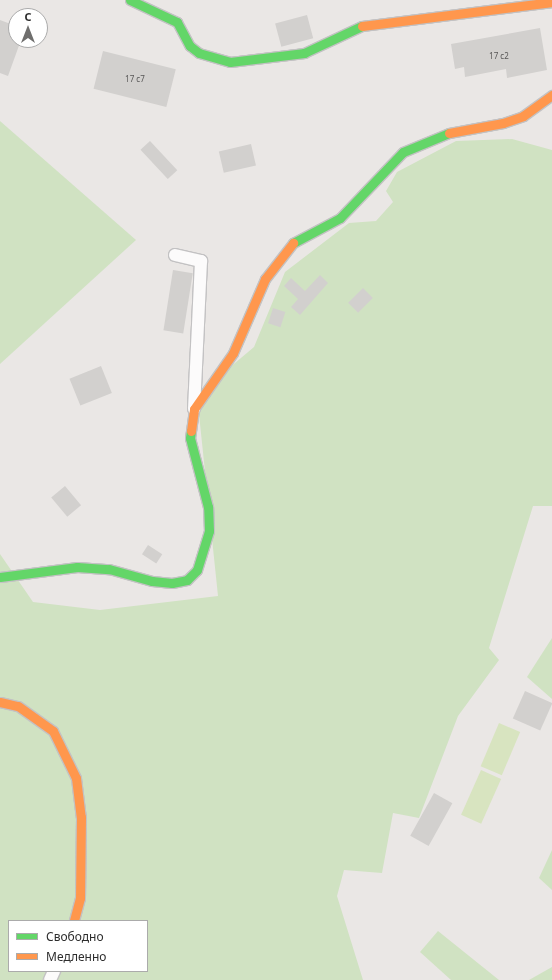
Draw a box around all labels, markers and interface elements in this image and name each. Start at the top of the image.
north arrow [8,8,48,48]
text: С [24,9,32,24]
house number: 17 с2 [489,51,509,61]
house number: 17 с7 [125,74,145,84]
legend [8,920,148,972]
text: Свободно [46,928,104,945]
text: Медленно [46,948,106,965]

